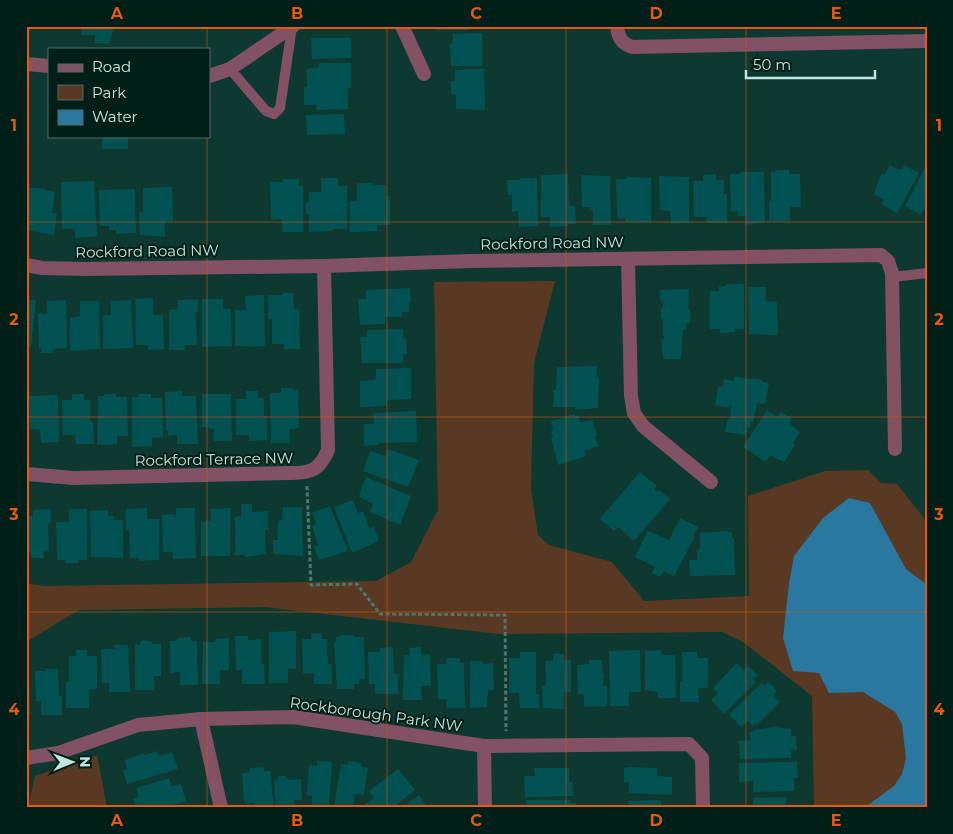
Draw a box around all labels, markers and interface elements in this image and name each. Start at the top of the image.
text: A [110,4,124,23]
text: B [291,4,303,23]
text: C [470,4,482,23]
text: D [649,4,663,23]
text: E [831,4,841,23]
legend [48,48,210,138]
scale bar [746,48,874,80]
text: 50 m [753,55,791,74]
text: Road [92,57,131,76]
text: Park [92,83,126,102]
text: Water [92,107,138,126]
text: 1 [11,116,17,135]
text: 1 [936,116,942,135]
street label: Rockford Road NW [480,232,624,254]
street label: Rockford Road NW [75,240,219,262]
text: 2 [9,310,19,329]
text: 2 [934,310,944,329]
street label: Rockford Terrace NW [134,448,294,470]
text: 3 [8,505,19,524]
text: 3 [933,505,944,524]
street label: Rockborough Park NW [289,693,464,736]
text: 4 [8,700,20,719]
text: 4 [933,700,945,719]
north arrow [48,736,98,786]
text: N [76,756,94,768]
text: A [110,811,124,830]
text: B [291,811,303,830]
text: C [470,811,482,830]
text: D [649,811,663,830]
text: E [831,811,841,830]

